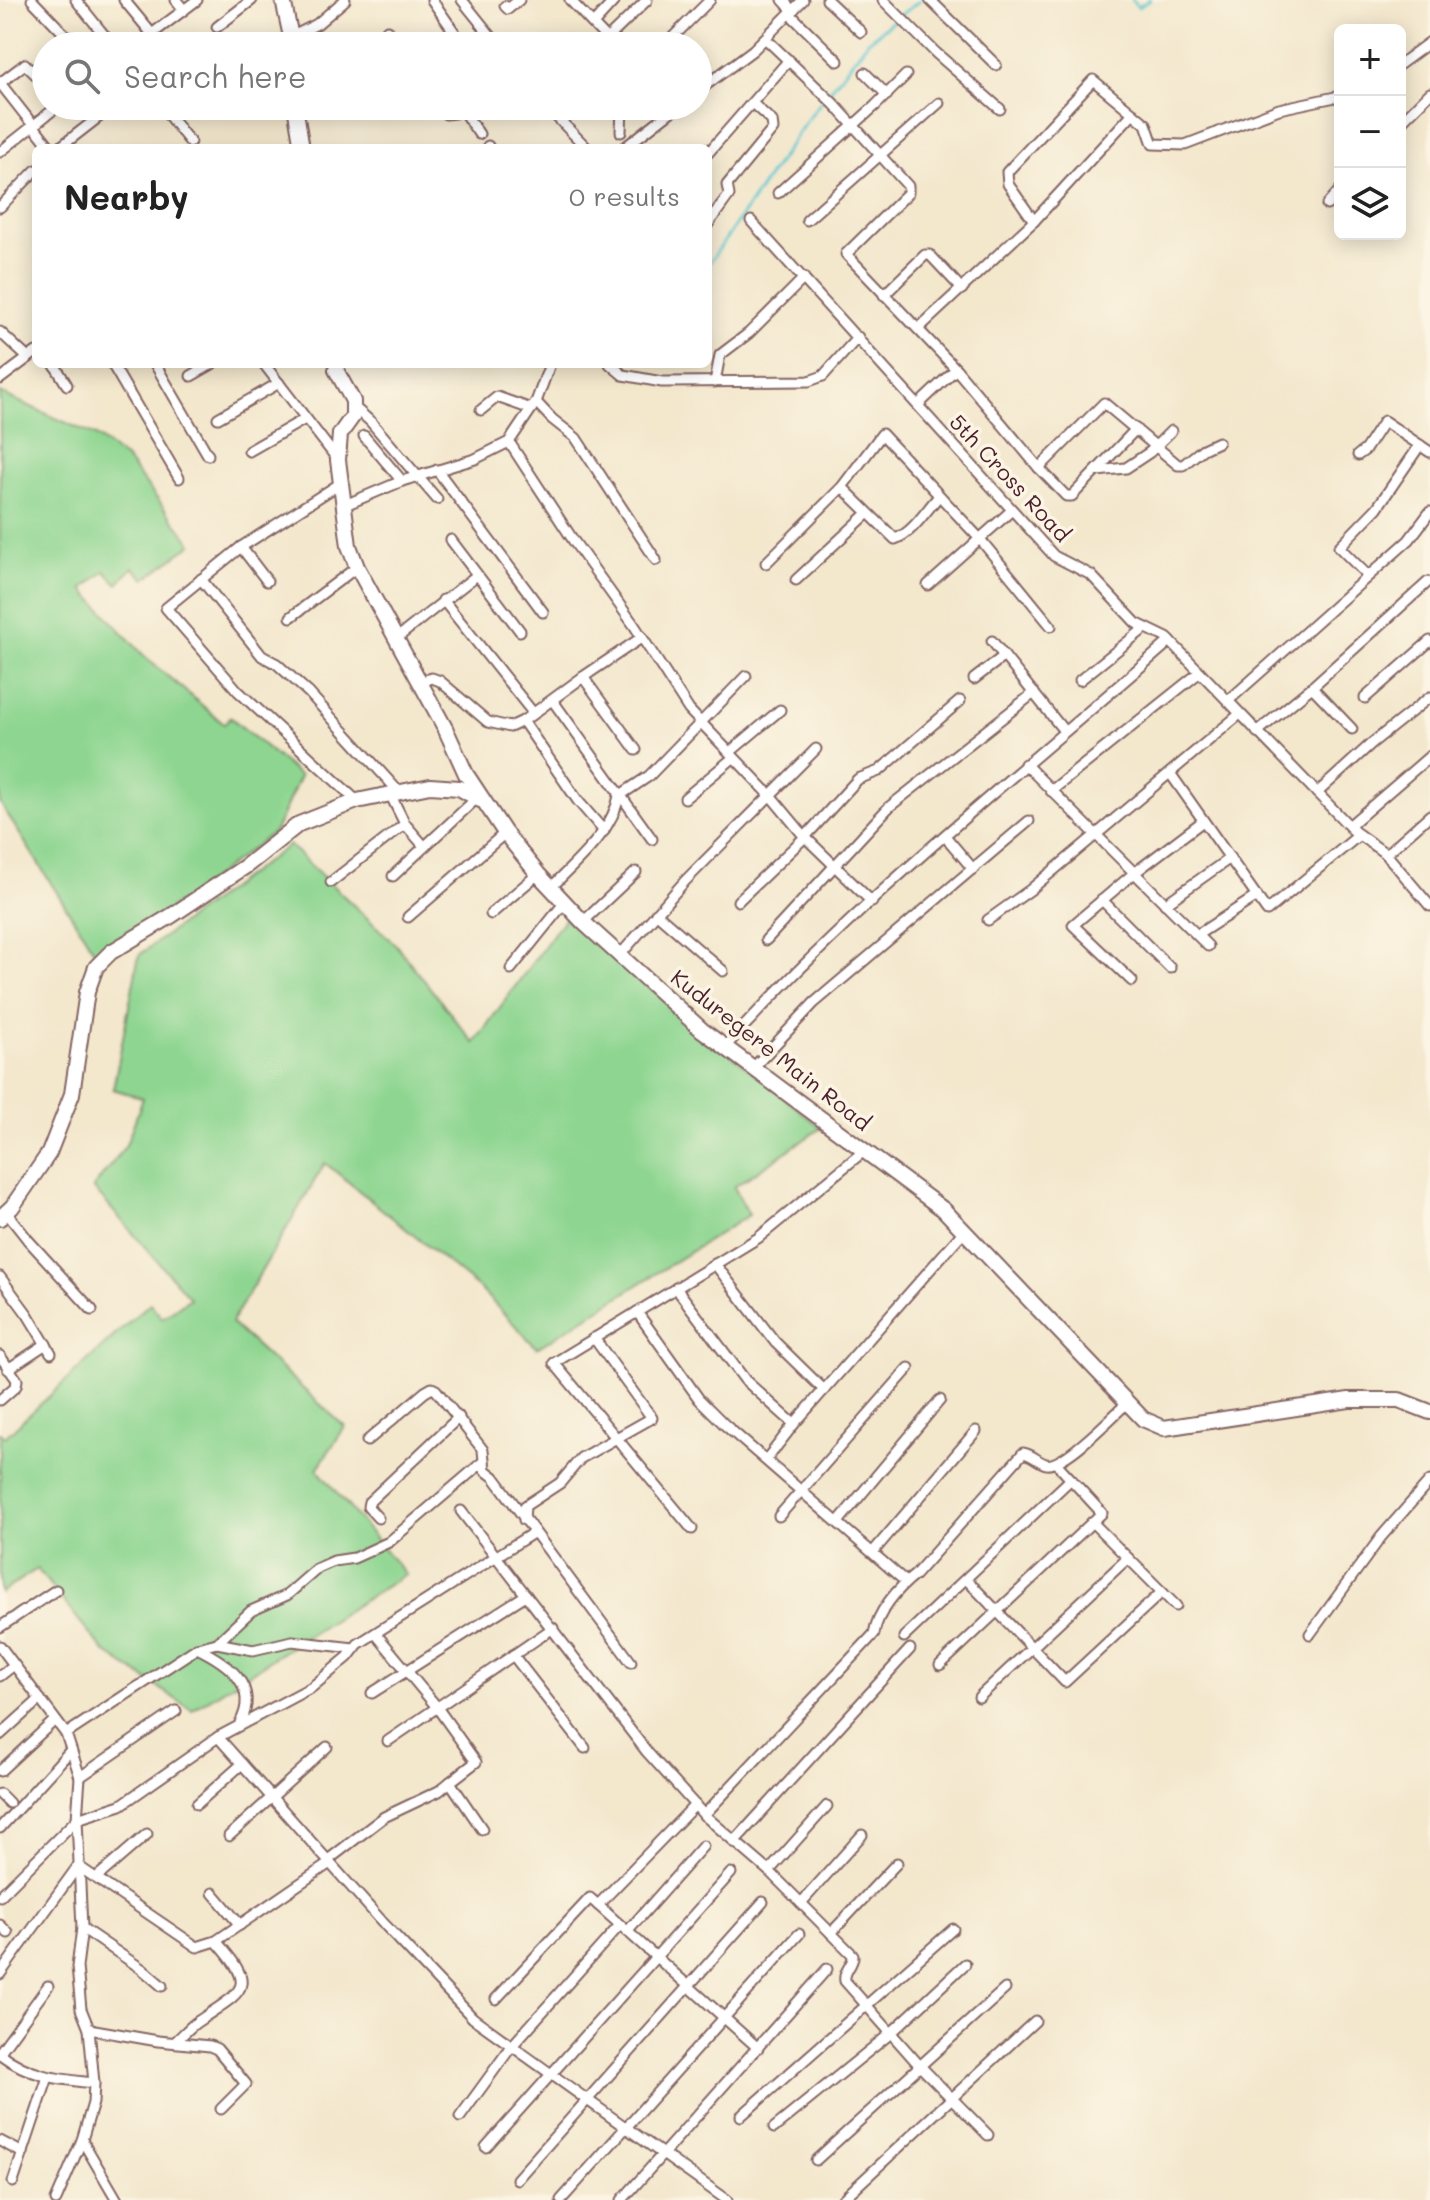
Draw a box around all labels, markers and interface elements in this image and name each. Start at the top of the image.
map controls [1334,24,1406,240]
button: + [1334,24,1406,96]
search box [32,32,712,120]
icon: search [60,54,104,98]
text: Search here [124,56,307,96]
button: − [1334,96,1406,168]
button: layers [1334,168,1406,240]
text: Nearby [64,174,189,219]
text: 0 results [569,179,680,213]
street label: 5th Cross Road [944,407,1077,548]
street label: Kuduregere Main Road [665,962,877,1137]

